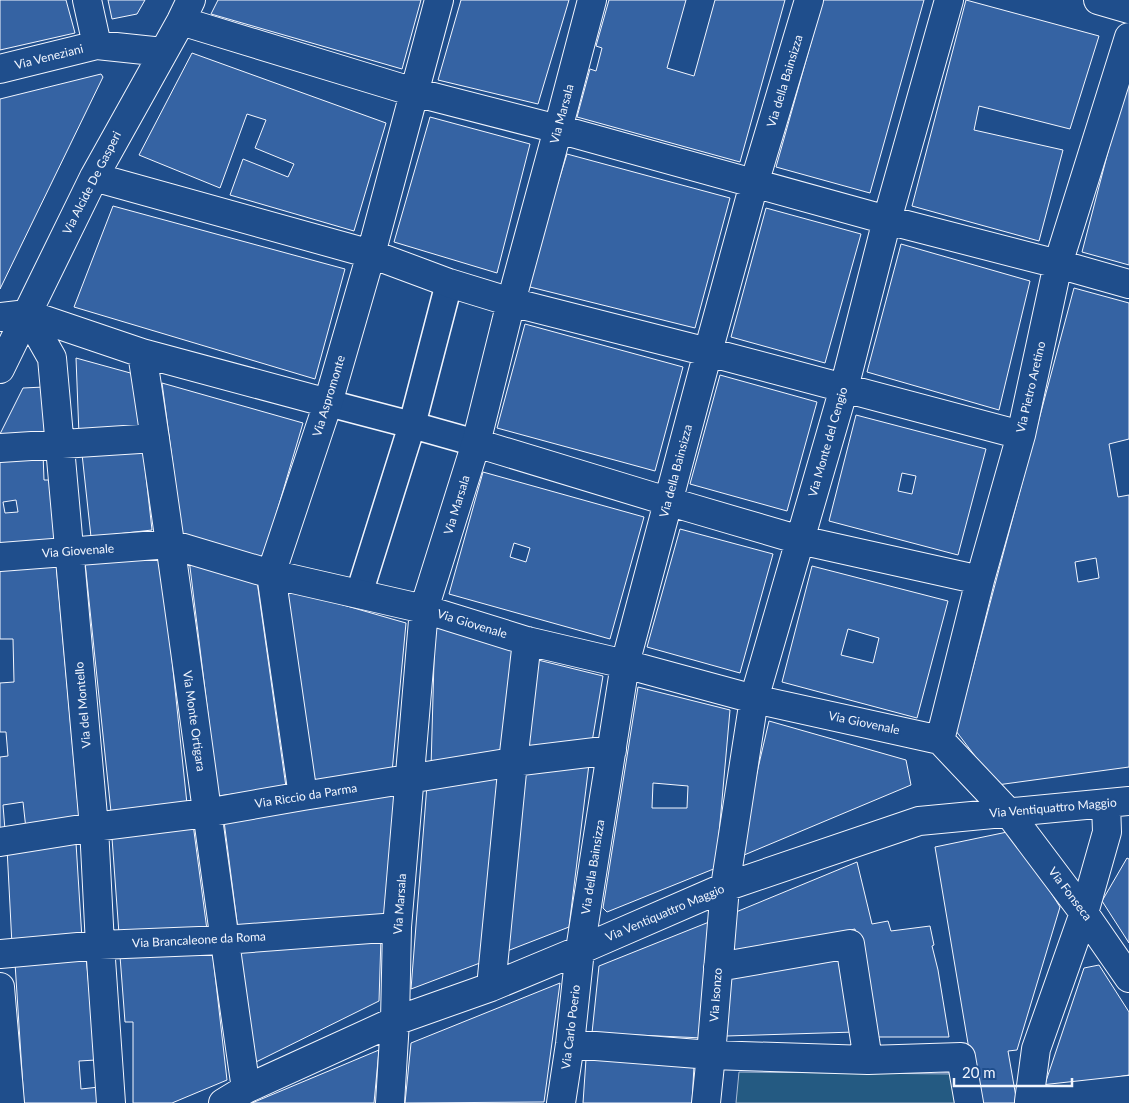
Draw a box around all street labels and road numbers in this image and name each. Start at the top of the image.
street label: Via della Bainsizza [763,33,806,129]
street label: Via Veneziani [13,41,85,72]
street label: Via Marsala [546,82,577,145]
street label: Via Alcide De Gasperi [59,128,124,237]
street label: Via Pietro Aretino [1013,339,1048,434]
street label: Via Aspromonte [309,353,348,438]
street label: Via Monte del Cengio [805,385,850,499]
street label: Via della Bainsizza [656,423,695,519]
street label: Via Marsala [440,473,473,536]
street label: Via Giovenale [41,540,115,561]
street label: Via Giovenale [435,606,509,641]
street label: Via del Montello [71,661,94,749]
street label: Via Monte Ortigara [180,669,209,772]
street label: Via Giovenale [827,708,901,737]
street label: Via Riccio da Parma [254,780,358,811]
street label: Via Ventiquattro Maggio [989,794,1117,821]
street label: Via della Bainsizza [578,818,607,915]
street label: Via Fonseca [1045,864,1095,923]
street label: Via Marsala [390,873,409,935]
street label: Via Ventiquattro Maggio [603,881,727,944]
street label: Via Brancaleone da Roma [132,929,266,950]
street label: Via Isonzo [706,967,725,1022]
street label: Via Carlo Poerio [558,984,583,1070]

